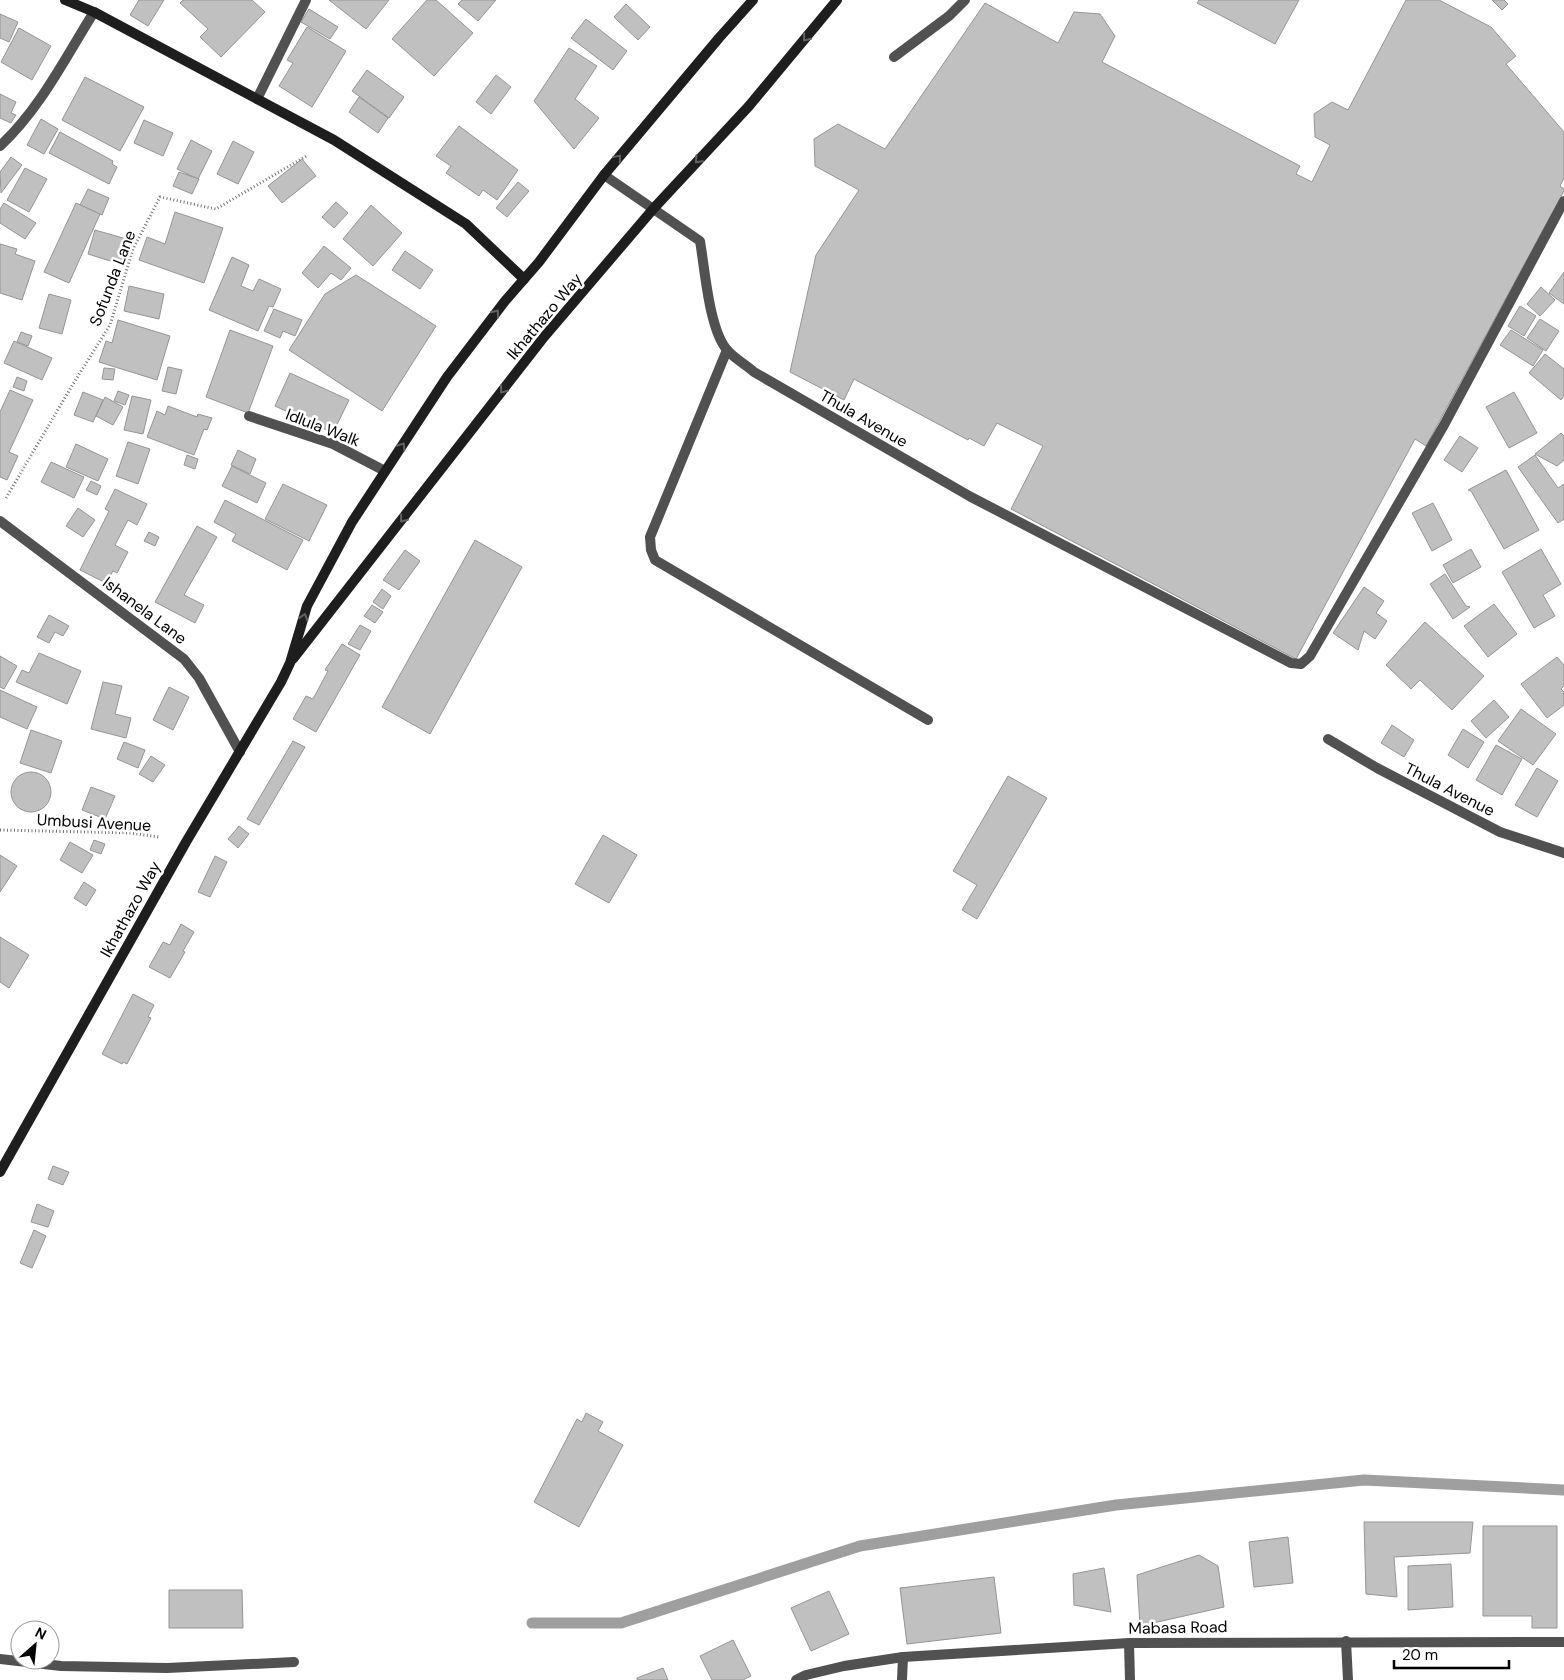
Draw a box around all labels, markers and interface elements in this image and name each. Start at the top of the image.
one-way arrow [803,32,811,41]
one-way arrow [695,154,704,163]
one-way arrow [612,155,621,164]
street label: Sofunda Lane [85,227,140,329]
street label: Ikhathazo Way [502,269,587,364]
one-way arrow [490,309,499,319]
one-way arrow [500,384,509,394]
street label: Thula Avenue [816,385,912,452]
street label: Idlula Walk [283,404,363,451]
one-way arrow [396,442,405,451]
one-way arrow [401,513,409,522]
street label: Ishanela Lane [98,572,191,649]
one-way arrow [298,613,308,621]
street label: Thula Avenue [1401,758,1498,821]
street label: Umbusi Avenue [36,809,152,836]
street label: Ikhathazo Way [95,857,166,961]
street label: Mabasa Road [1128,1616,1228,1639]
north arrow [10,1620,60,1670]
text: N [32,1623,50,1644]
scale bar [1394,1638,1509,1670]
text: 20 m [1402,1645,1438,1665]

